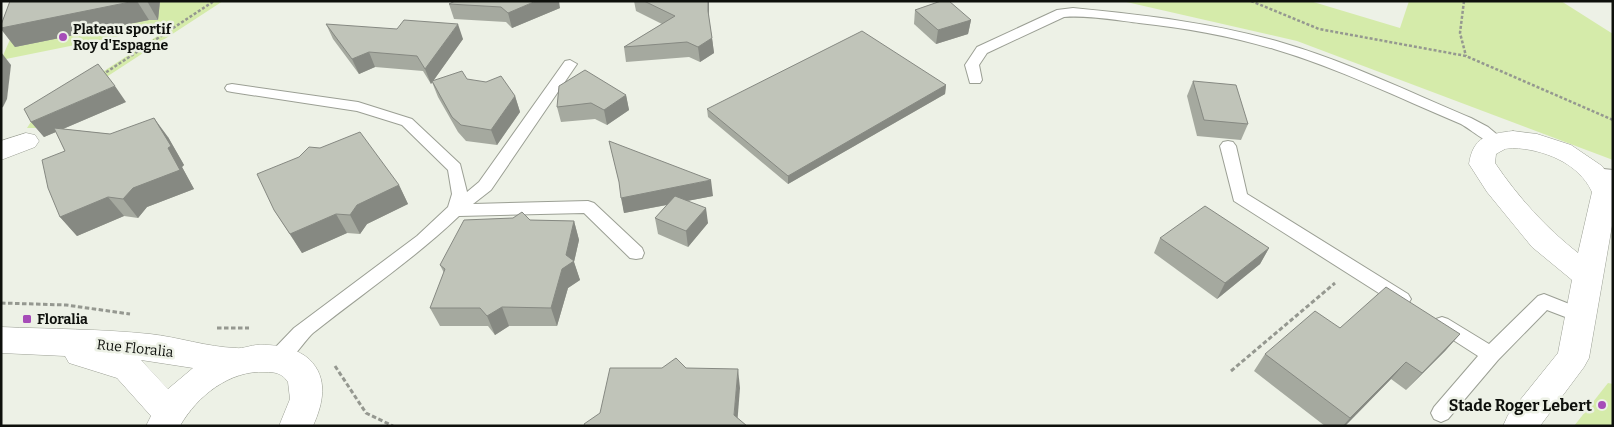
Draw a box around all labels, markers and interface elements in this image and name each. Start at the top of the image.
place label: Plateau sportif Roy d'Espagne [73,21,172,54]
marker: Plateau sportif Roy d'Espagne [57,31,69,43]
place label: Floralia [37,311,88,328]
marker: Floralia [21,313,33,325]
street label: Rue Floralia [96,336,174,361]
place label: Stade Roger Lebert [1449,396,1593,415]
marker: Stade Roger Lebert [1596,399,1608,411]

